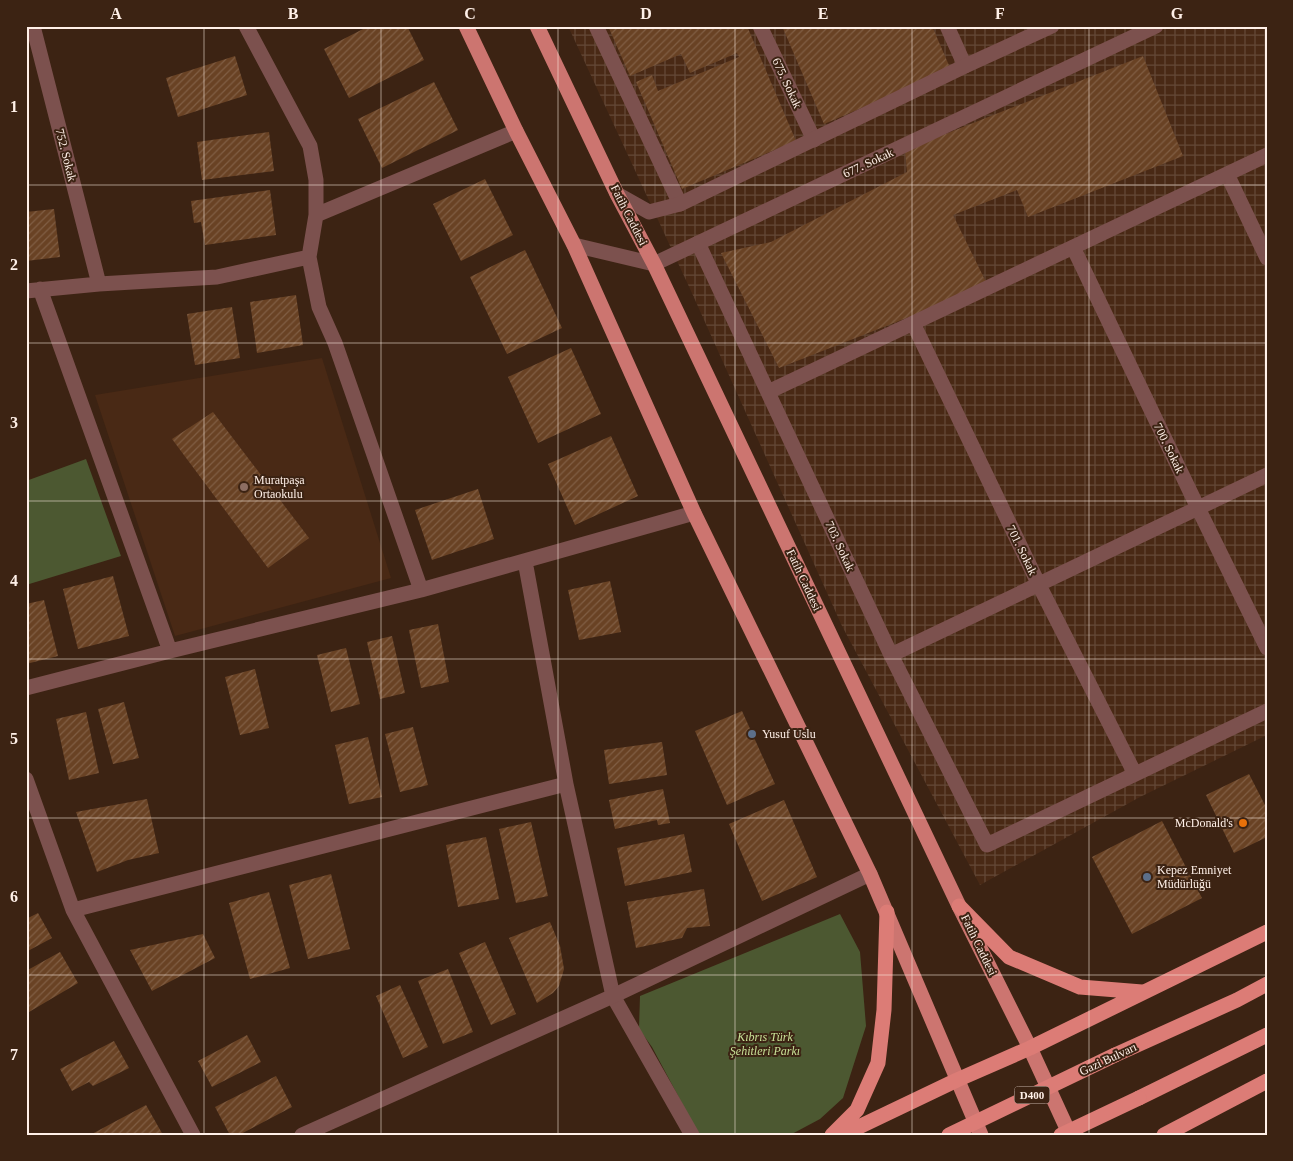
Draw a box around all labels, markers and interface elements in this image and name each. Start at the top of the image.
text: A [110,5,122,22]
text: B [288,5,299,22]
text: C [464,5,476,22]
text: D [640,5,652,22]
text: E [818,5,828,22]
text: F [995,5,1005,22]
text: G [1171,5,1184,22]
street label: 675. Sokak [769,56,805,110]
text: 1 [10,98,18,115]
street label: 752. Sokak [53,127,79,183]
street label: 677. Sokak [841,145,895,181]
street label: Fatih Caddesi [608,182,651,248]
text: 2 [10,256,18,273]
text: 3 [10,414,18,431]
street label: 700. Sokak [1151,421,1187,475]
place label: Muratpaşa Ortaokulu [254,473,305,501]
marker: Muratpaşa Ortaokulu [238,481,250,493]
street label: 703. Sokak [822,519,858,573]
street label: 701. Sokak [1004,523,1040,577]
street label: Fatih Caddesi [784,547,825,614]
text: 4 [10,572,18,589]
place label: Yusuf Uslu [762,727,816,741]
marker: Yusuf Uslu [746,728,758,740]
text: 5 [10,730,18,747]
place label: McDonald's [1175,816,1233,830]
marker: McDonald's [1237,817,1249,829]
place label: Kepez Emniyet Müdürlüğü [1157,863,1232,891]
marker: Kepez Emniyet Müdürlüğü [1141,871,1153,883]
text: 6 [10,888,18,905]
street label: Fatih Caddesi [958,912,1000,978]
park label: Kıbrıs Türk Şehitleri Parkı [730,1030,800,1058]
street label: Gazi Bulvarı [1077,1039,1139,1078]
text: 7 [10,1046,18,1063]
road number: D400 [1014,1086,1050,1104]

